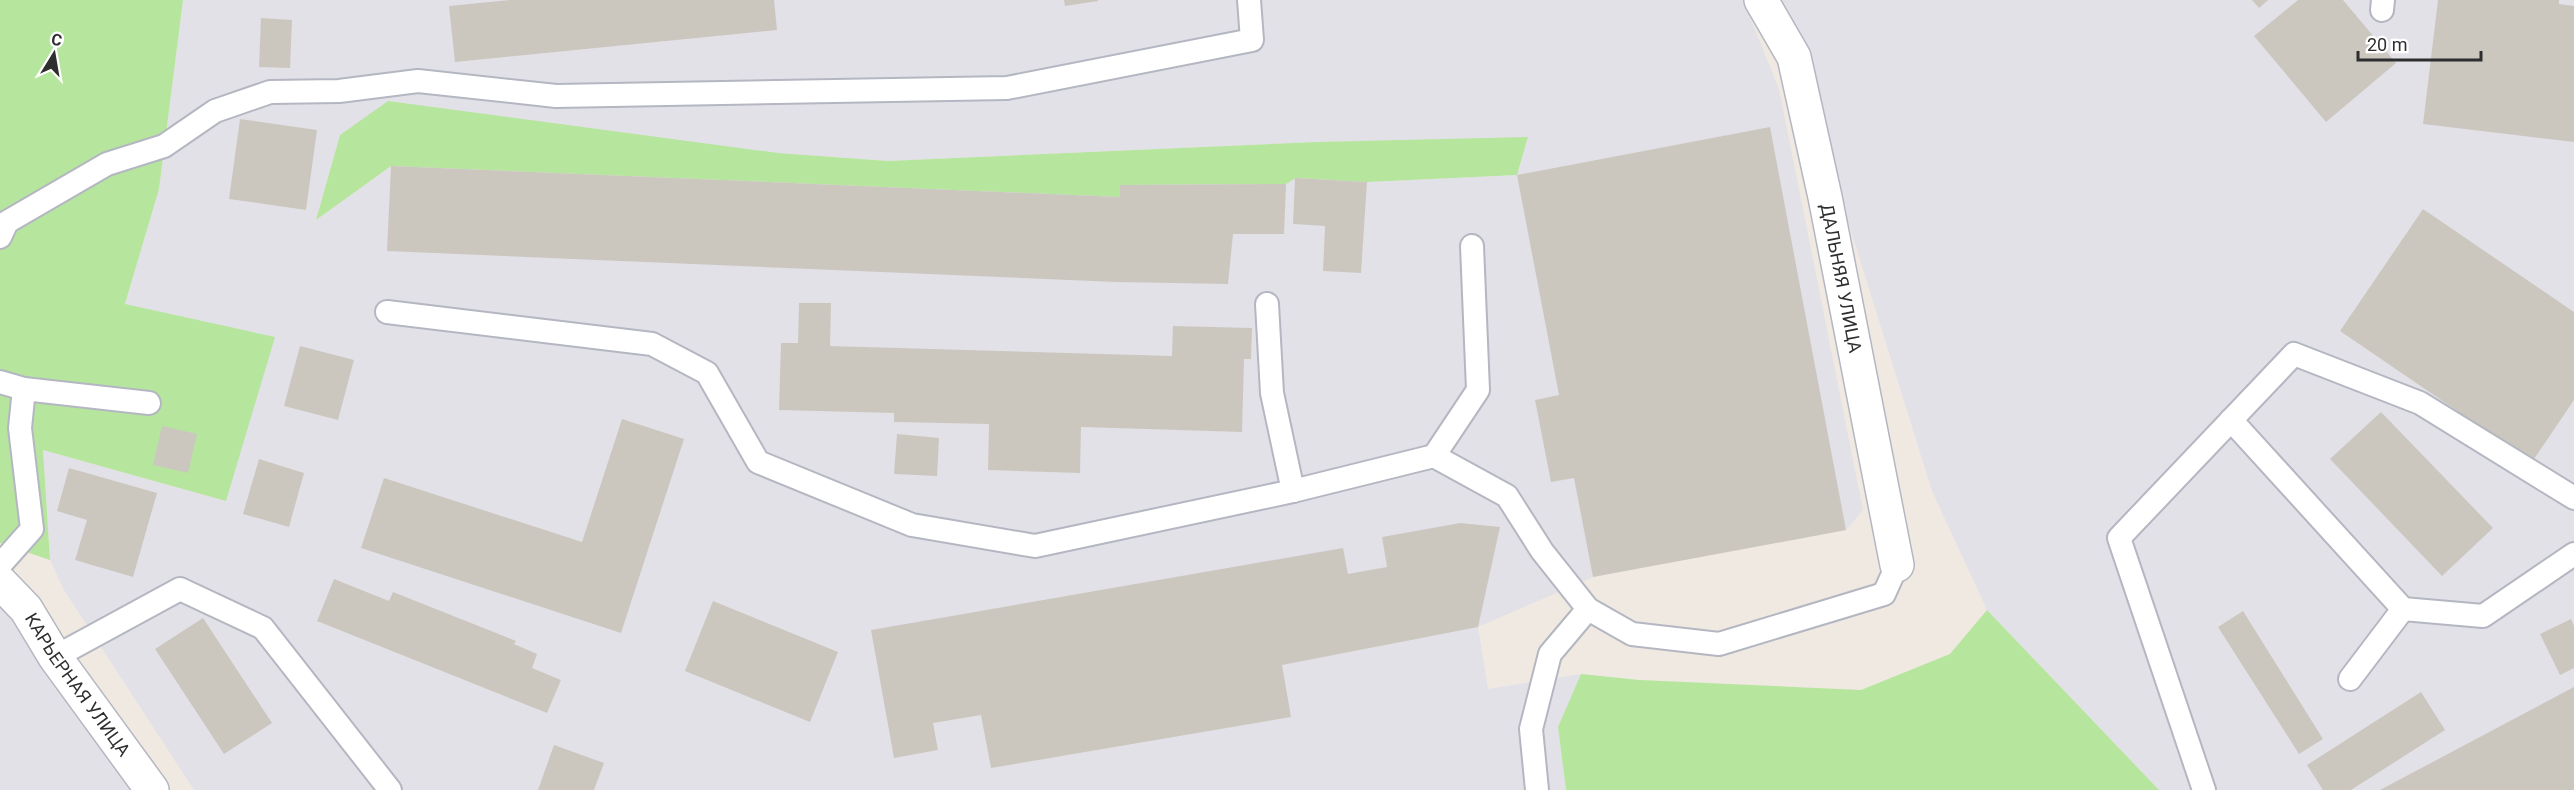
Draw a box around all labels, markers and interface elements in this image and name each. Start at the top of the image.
north arrow [24,24,84,84]
scale bar [2358,24,2481,62]
text: С [50,29,64,50]
text: 20 m [2367,34,2407,55]
street label: ДАЛЬНЯЯ УЛИЦА [1817,202,1866,355]
street label: КАРЬЕРНАЯ УЛИЦА [21,609,135,760]

